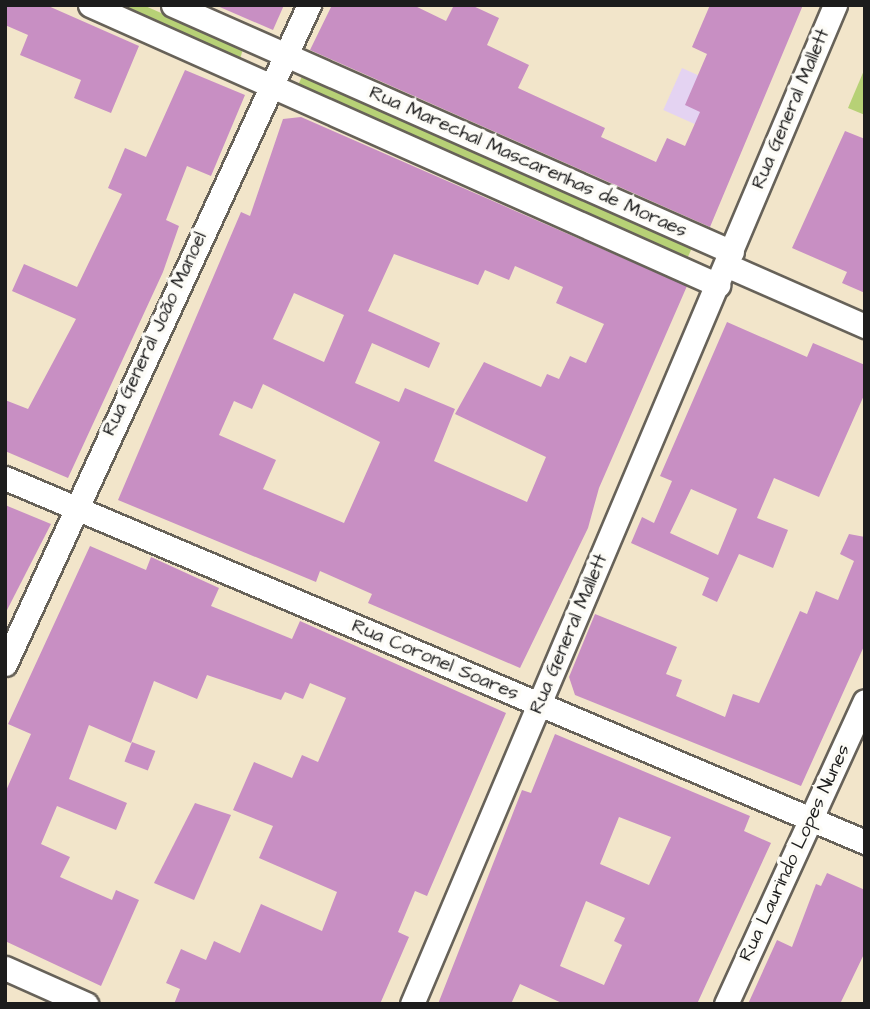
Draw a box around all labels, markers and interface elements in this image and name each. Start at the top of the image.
street label: Rua General Mallett [747,26,835,192]
street label: Rua Marechal Mascarenhas de Moraes [366,81,690,243]
street label: Rua General João Manoel [98,229,212,439]
street label: Rua General Mallett [525,551,613,717]
street label: Rua Coronel Soares [348,615,522,705]
street label: Rua Laurindo Lopes Nunes [735,741,855,965]

